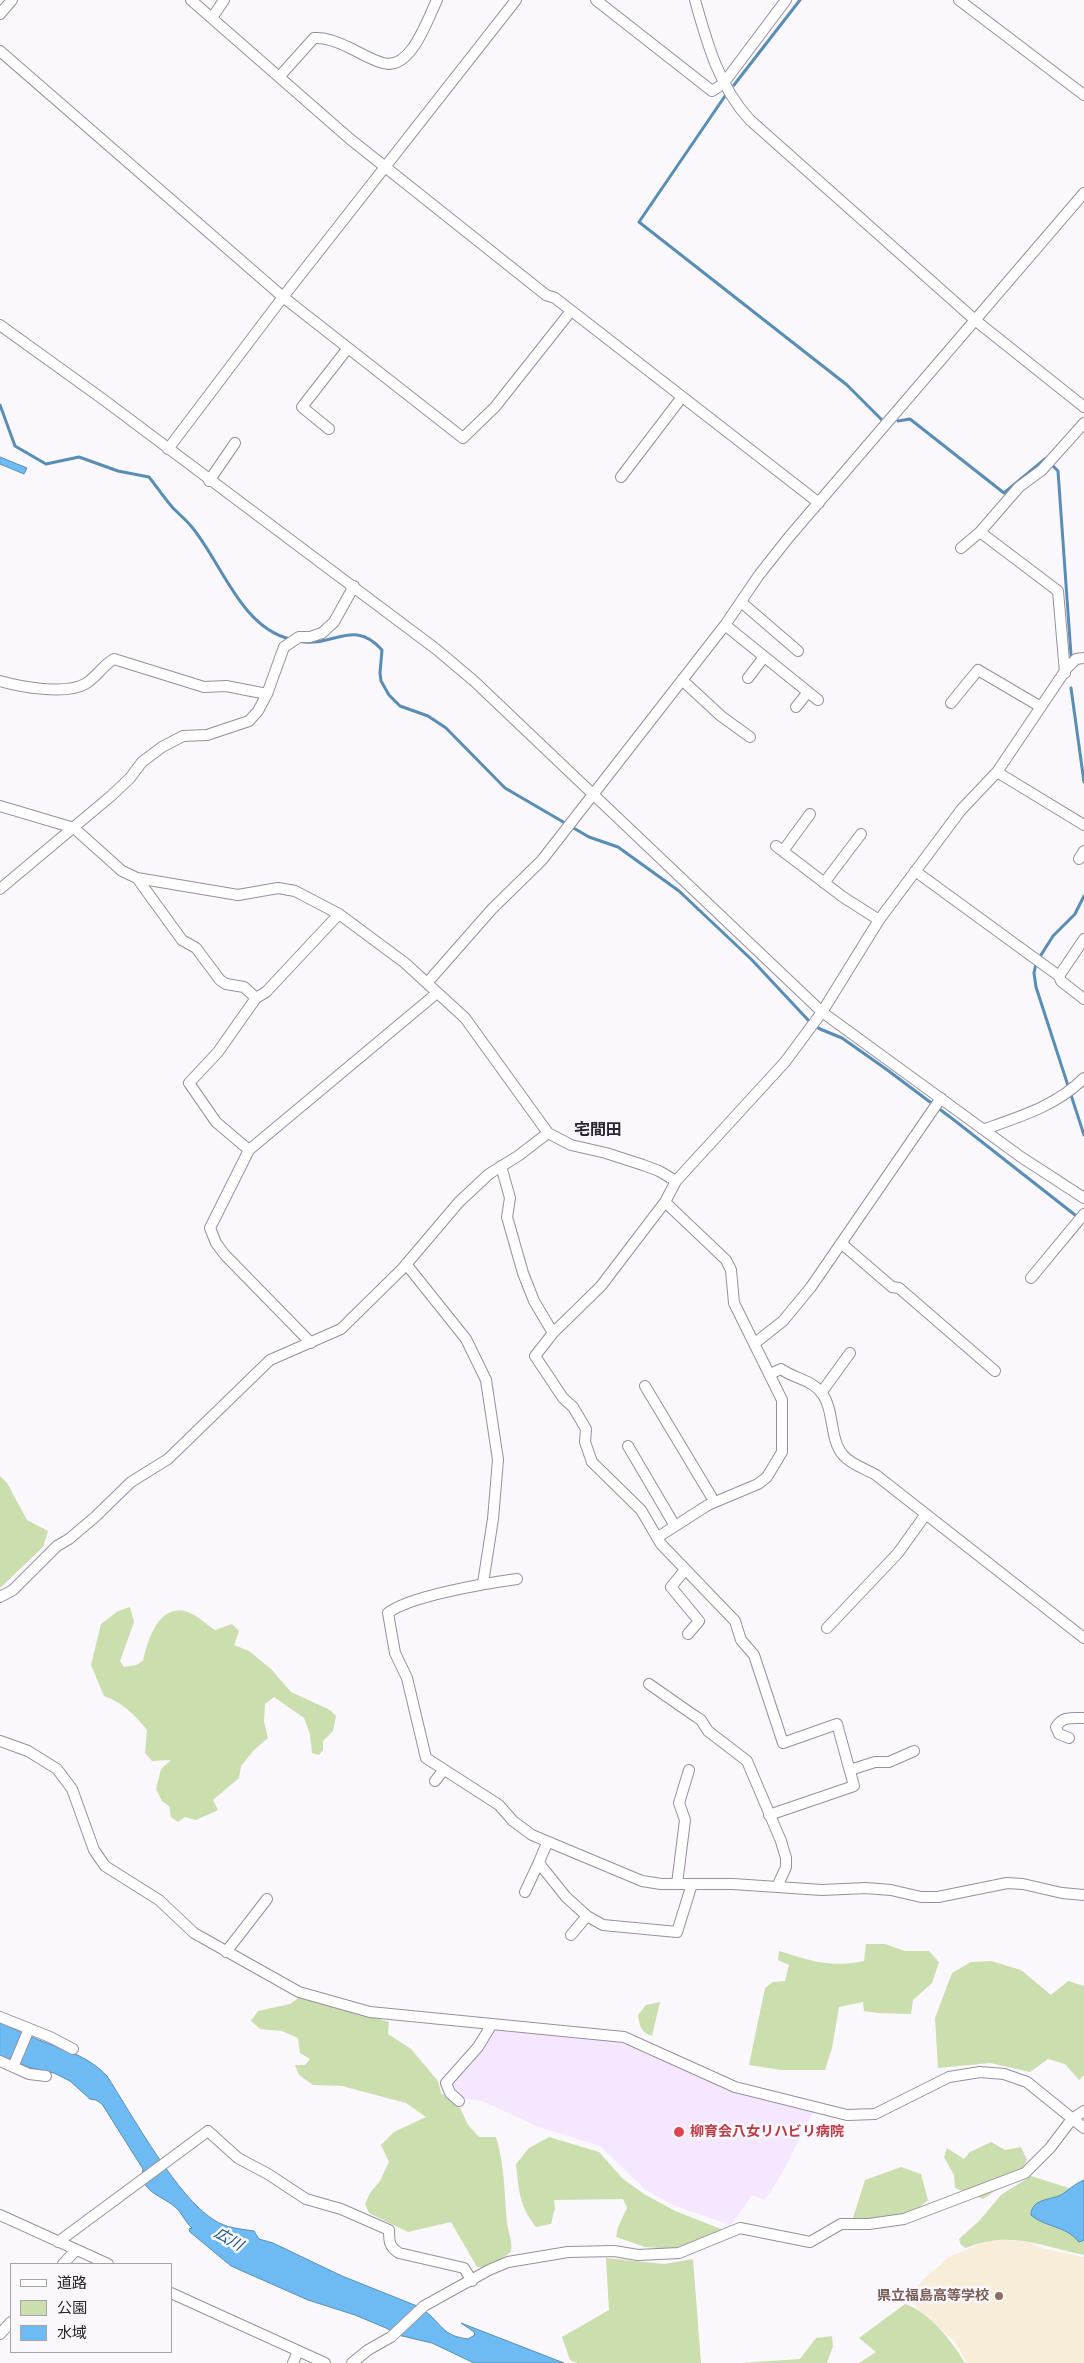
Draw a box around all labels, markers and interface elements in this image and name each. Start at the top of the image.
district label: 宅間田 [574,1121,622,1141]
place label: 柳育会八女リハビリ病院 [690,2124,844,2140]
marker: 柳育会八女リハビリ病院 [672,2125,686,2139]
water label: 広川 [211,2225,245,2255]
legend [10,2263,172,2353]
text: 道路 [57,2272,87,2293]
place label: 県立福島高等学校 [877,2288,989,2304]
marker: 県立福島高等学校 [993,2290,1005,2302]
text: 公園 [57,2297,87,2318]
text: 水域 [57,2322,87,2343]

